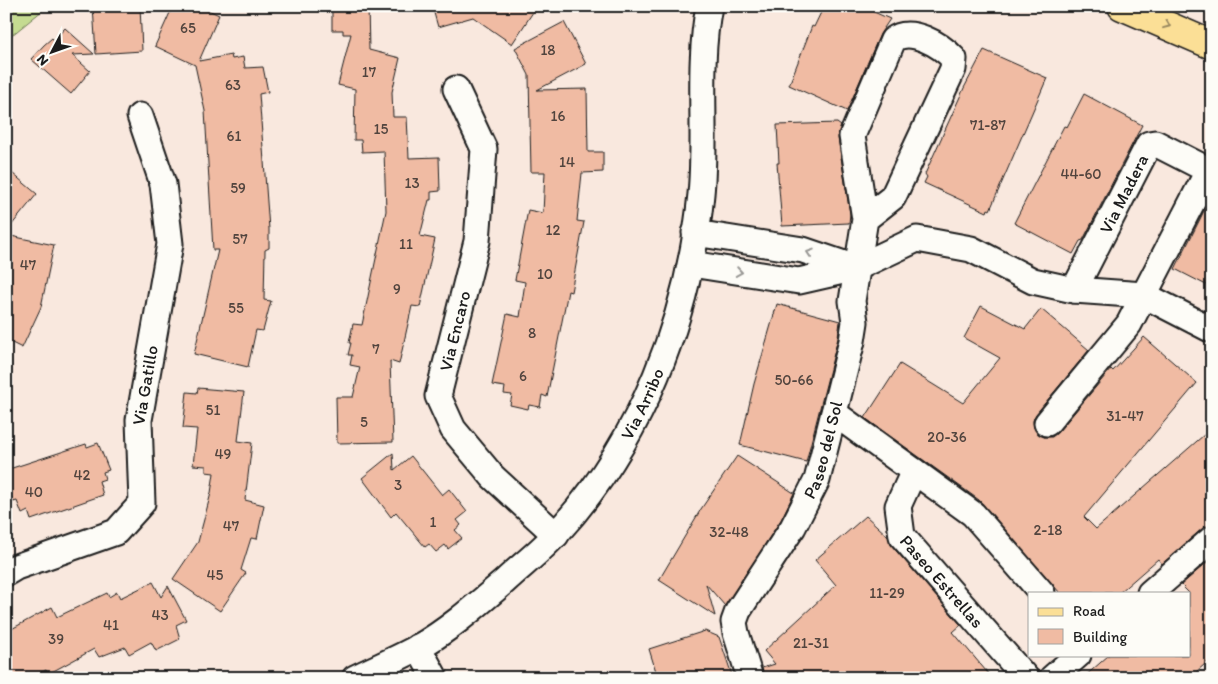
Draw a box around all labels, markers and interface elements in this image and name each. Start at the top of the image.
one-way arrow [1162,18,1171,29]
house number: 65 [180,19,196,37]
north arrow [28,28,78,78]
house number: 18 [540,41,556,59]
text: N [33,51,52,69]
house number: 17 [362,63,377,81]
house number: 63 [225,76,241,94]
house number: 16 [551,107,566,125]
house number: 71-87 [970,116,1007,134]
house number: 15 [374,120,389,138]
house number: 61 [227,127,241,145]
street label: Via Madera [1095,151,1153,237]
house number: 14 [559,153,575,171]
house number: 44-60 [1060,165,1102,183]
house number: 13 [404,174,420,192]
house number: 59 [230,179,246,197]
house number: 12 [546,221,561,239]
house number: 57 [232,230,248,248]
house number: 11 [399,235,413,253]
one-way arrow [806,248,815,258]
house number: 47 [20,256,37,274]
house number: 10 [537,265,553,283]
one-way arrow [734,266,743,276]
house number: 9 [393,280,401,298]
street label: Via Encaro [434,289,476,373]
house number: 55 [228,299,244,317]
house number: 8 [528,324,536,342]
house number: 7 [372,340,380,358]
street label: Via Gatillo [127,344,163,427]
street label: Via Arribo [616,365,669,444]
house number: 6 [519,367,527,385]
house number: 50-66 [774,371,814,389]
street label: Paseo del Sol [798,399,847,502]
house number: 51 [206,401,220,419]
house number: 31-47 [1106,407,1144,425]
house number: 5 [360,413,368,431]
house number: 20-36 [927,428,967,446]
house number: 49 [215,445,232,463]
house number: 42 [74,466,91,484]
house number: 3 [394,476,402,494]
house number: 40 [25,483,43,501]
house number: 1 [430,513,437,531]
house number: 47 [223,517,240,535]
house number: 2-18 [1033,521,1063,539]
house number: 32-48 [709,523,749,541]
street label: Paseo Estrellas [895,530,988,632]
house number: 45 [207,566,224,584]
house number: 11-29 [869,584,905,602]
legend [1028,592,1190,656]
text: Road [1073,602,1106,620]
house number: 43 [151,606,169,624]
house number: 41 [103,616,119,634]
text: Building [1073,628,1127,646]
house number: 39 [48,630,64,648]
house number: 21-31 [793,634,829,652]

